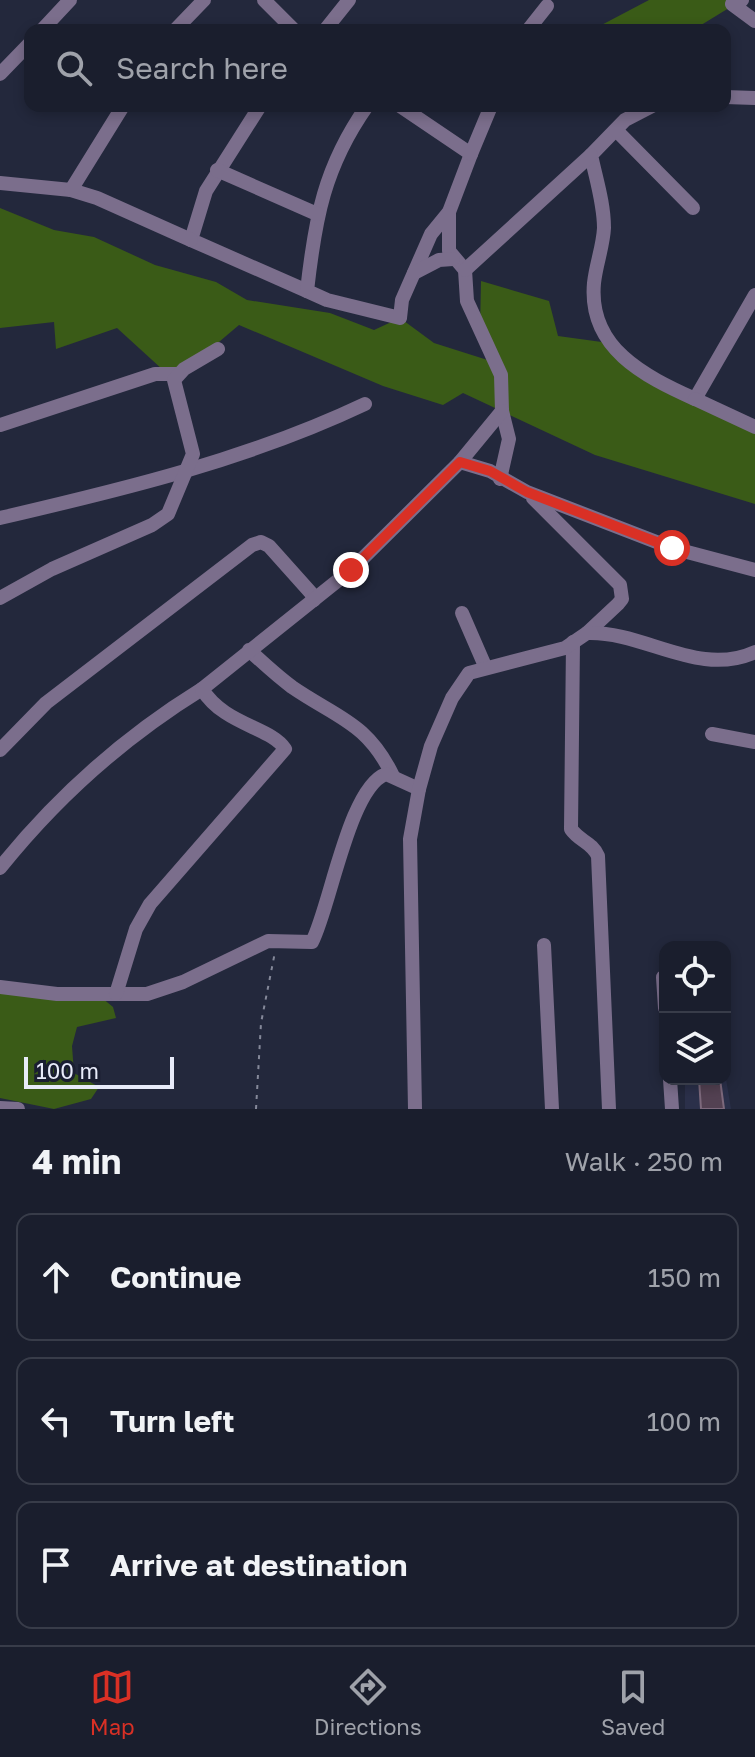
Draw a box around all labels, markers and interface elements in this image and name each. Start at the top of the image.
search box [24,24,731,112]
icon: search [52,46,96,90]
text: Search here [116,50,288,86]
route start [654,530,690,566]
route end [333,552,369,588]
map controls [659,941,731,1085]
button: locate [659,941,731,1013]
button: layers [659,1013,731,1085]
scale bar [24,1053,174,1089]
text: 100 m [36,1057,99,1084]
text: 4 min [32,1141,121,1181]
text: Walk · 250 m [565,1146,723,1177]
icon: ahead [34,1255,78,1299]
text: Continue [110,1259,241,1295]
text: 150 m [648,1262,721,1293]
icon: left [34,1399,78,1443]
text: Turn left [110,1403,235,1439]
text: 100 m [647,1406,721,1437]
icon: arrive [34,1543,78,1587]
text: Arrive at destination [110,1547,407,1583]
tab: Map [90,1665,135,1740]
tab: Directions [314,1665,422,1740]
tab: Saved [601,1665,665,1740]

